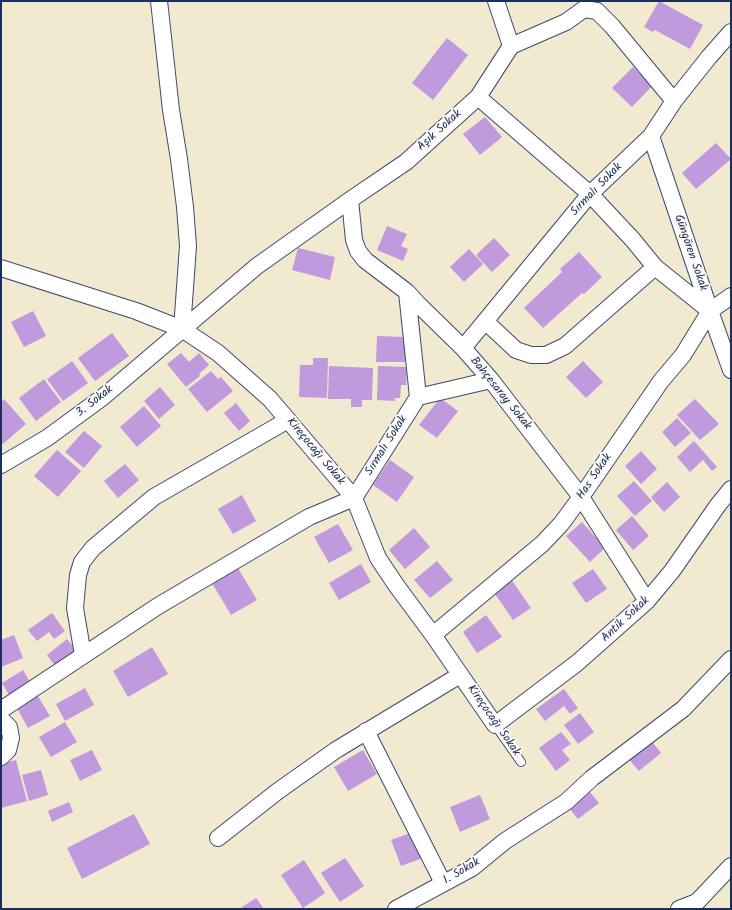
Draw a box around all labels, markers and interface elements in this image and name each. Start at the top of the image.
street label: Aşık Sokak [415,107,465,155]
street label: Sırmalı Sokak [568,160,626,220]
street label: Güngören Sokak [670,213,710,293]
street label: Bahçesaray Sokak [466,355,534,433]
street label: 3. Sokak [74,383,116,421]
street label: Sırmalı Sokak [363,413,411,479]
street label: Kireçocağı Sokak [283,415,347,489]
street label: Has Sokak [574,451,616,503]
street label: Antik Sokak [599,594,653,646]
street label: Kireçocağı Sokak [463,683,523,759]
street label: 1. Sokak [441,855,483,889]

